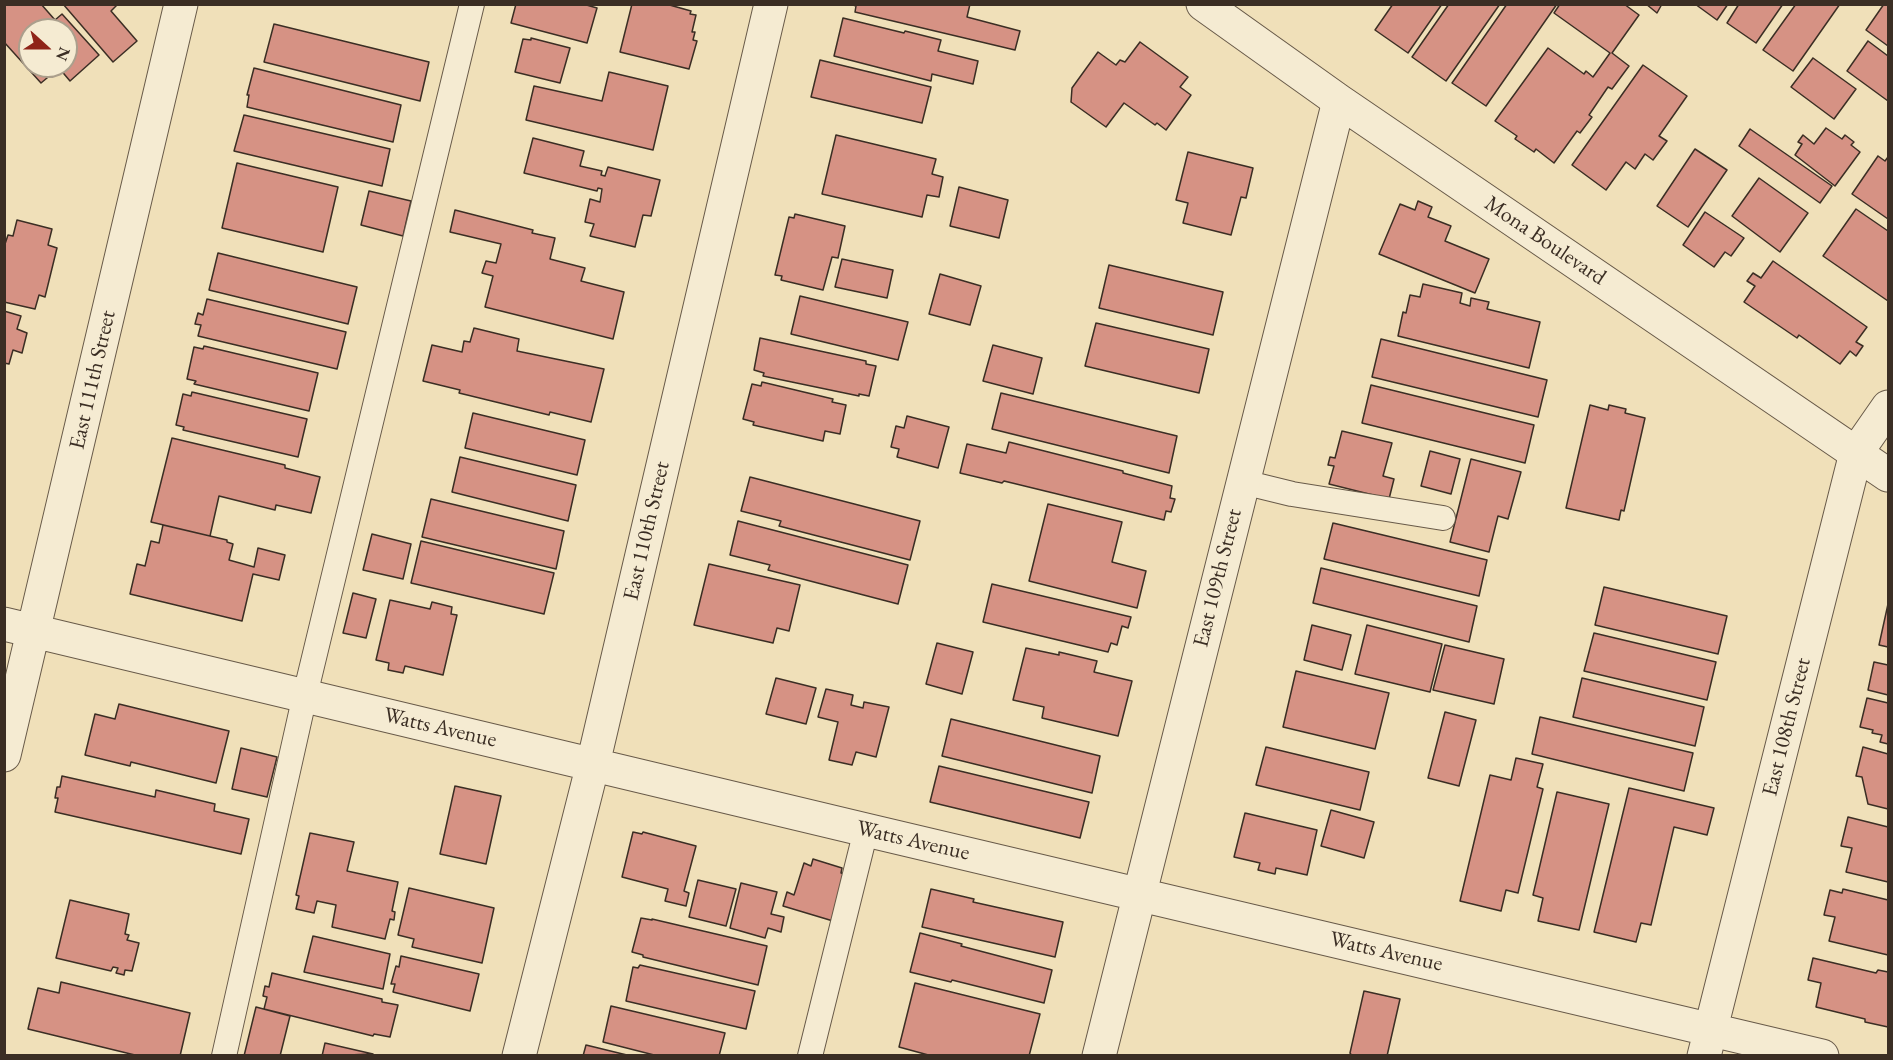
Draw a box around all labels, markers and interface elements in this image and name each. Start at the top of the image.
north arrow [18,18,78,78]
text: N [51,44,76,64]
street label: Mona Boulevard [1479,191,1611,291]
street label: East 111th Street [64,308,122,452]
street label: East 110th Street [618,459,676,603]
street label: East 109th Street [1188,506,1248,650]
street label: East 108th Street [1757,655,1817,799]
street label: Watts Avenue [381,702,499,754]
street label: Watts Avenue [854,815,972,867]
street label: Watts Avenue [1327,926,1445,978]

